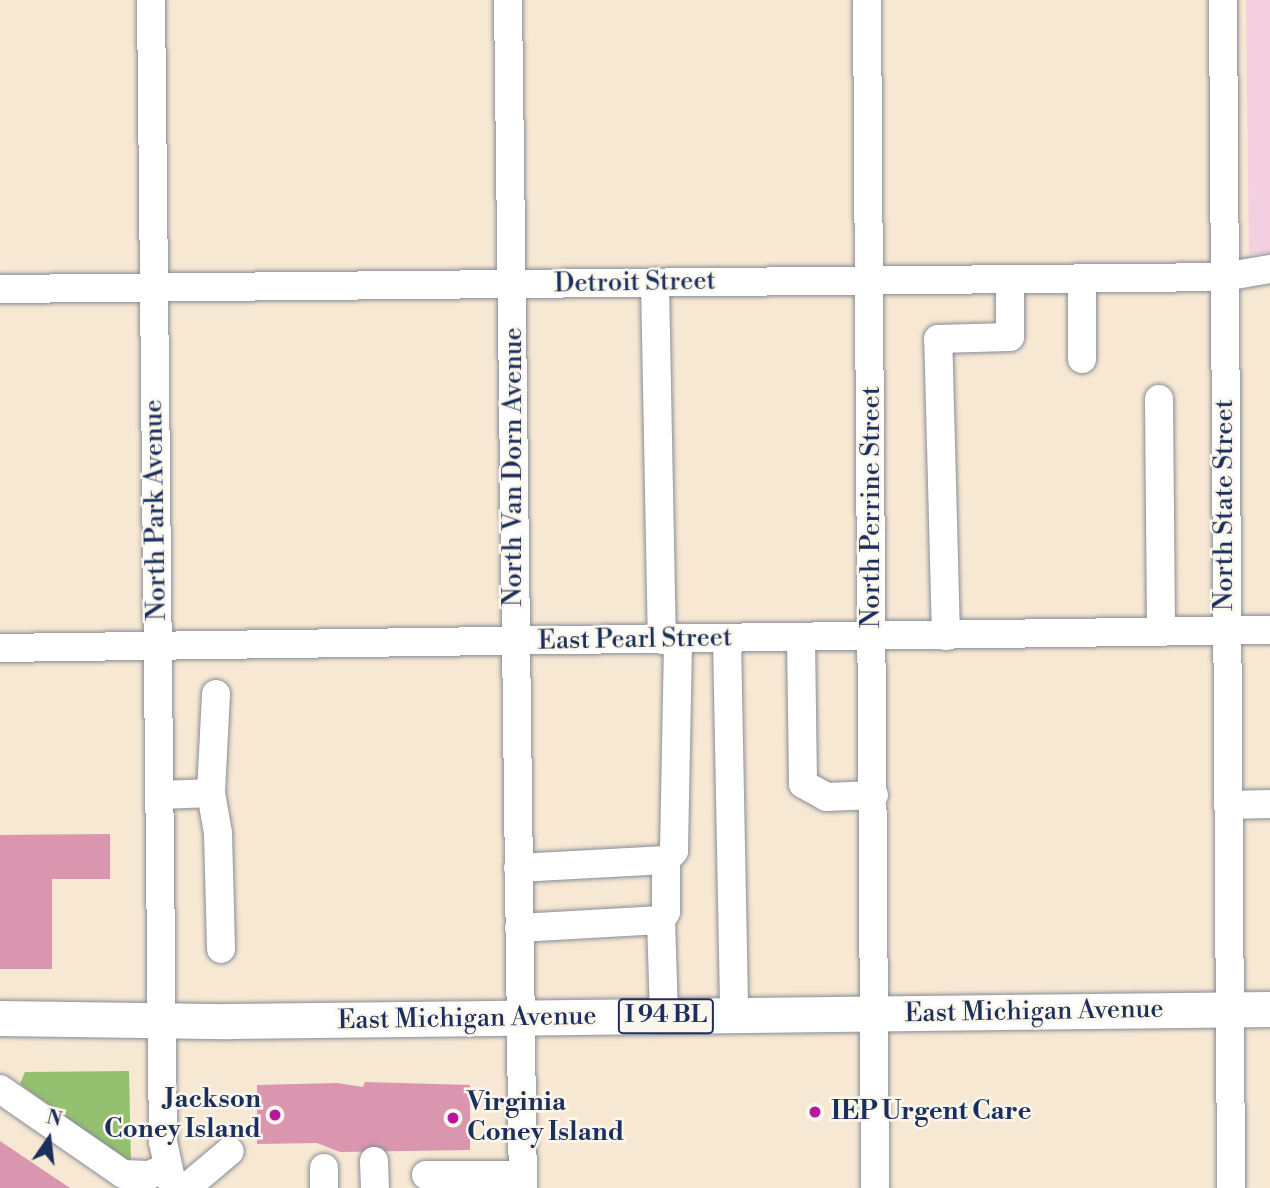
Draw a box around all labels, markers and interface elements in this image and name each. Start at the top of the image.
street label: Detroit Street [554,266,716,300]
street label: North Van Dorn Avenue [498,327,530,607]
street label: North Perrine Street [856,386,888,628]
street label: North Park Avenue [138,399,174,621]
street label: North State Street [1209,399,1241,611]
street label: East Pearl Street [538,623,732,657]
street label: East Michigan Avenue [904,994,1164,1030]
road number: I 94 BL [617,996,715,1036]
street label: East Michigan Avenue [337,1001,597,1037]
place label: Jackson Coney Island [104,1084,261,1146]
place label: Virginia Coney Island [467,1087,624,1148]
place label: IEP Urgent Care [831,1096,1031,1128]
marker: IEP Urgent Care [805,1102,825,1122]
north arrow [14,1104,84,1174]
text: N [44,1105,64,1132]
marker: Jackson Coney Island [267,1107,283,1123]
marker: Virginia Coney Island [445,1110,461,1126]

